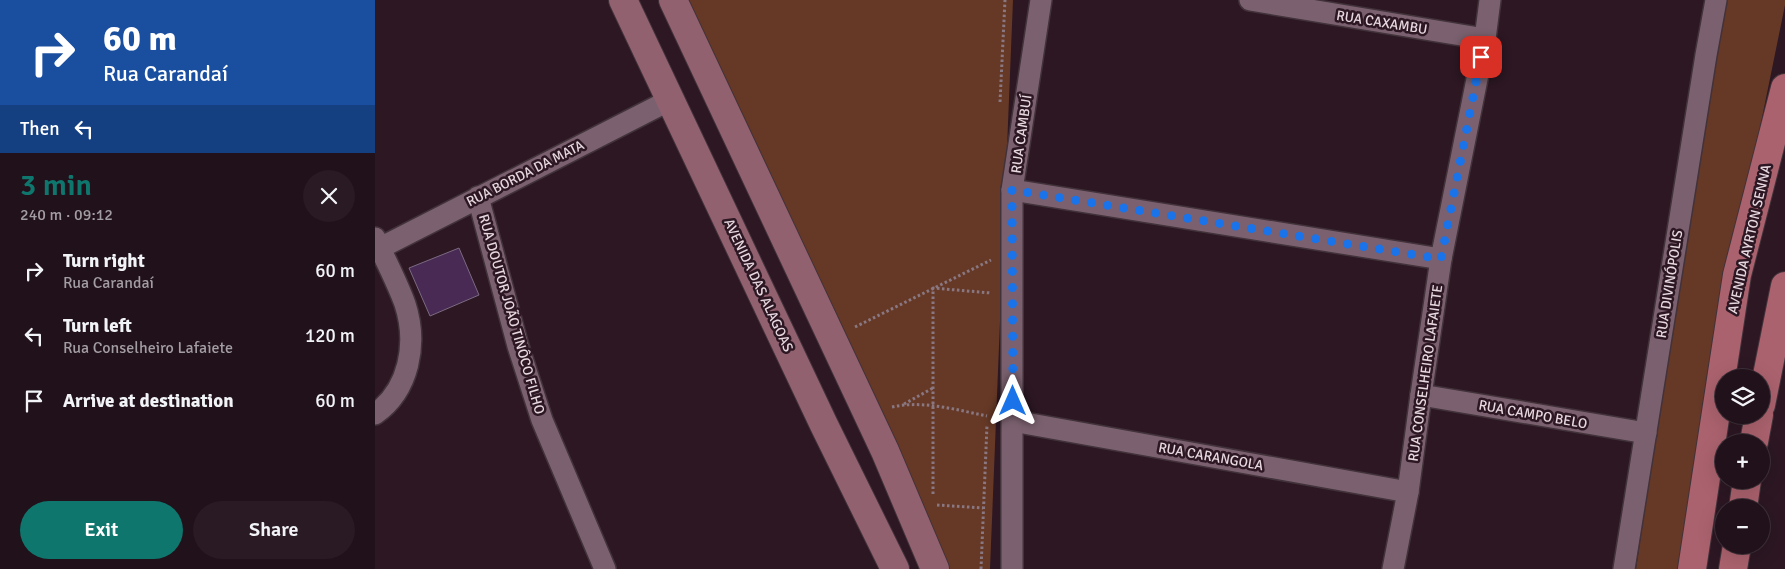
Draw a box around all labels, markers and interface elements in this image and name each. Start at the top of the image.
street label: RUA CAXAMBU [1335,7,1429,38]
text: 60 m [103,17,177,60]
icon: right [20,20,85,85]
pin [1460,36,1502,78]
icon: arrive [1467,43,1495,71]
text: Rua Carandaí [103,60,228,87]
street label: RUA CAMBUÍ [1008,93,1036,174]
icon: left [70,115,98,143]
text: Then [20,117,60,141]
street label: RUA BORDA DA MATA [464,136,587,210]
street label: AVENIDA AYRTON SENNA [1724,162,1775,315]
text: 3 min [20,167,92,204]
button: close [303,170,355,222]
text: 240 m · 09:12 [20,205,113,225]
street label: RUA DOUTOR JOÃO TINÔCO FILHO [475,212,548,416]
street label: AVENIDA DAS ALAGOAS [720,216,797,355]
street label: RUA DIVINÓPOLIS [1653,229,1686,339]
text: Turn right [63,249,145,273]
icon: right [20,257,48,285]
text: 60 m [315,259,355,283]
text: Rua Carandaí [63,273,154,293]
street label: RUA CONSELHEIRO LAFAIETE [1405,283,1446,463]
text: Turn left [63,314,132,338]
icon: left [20,322,48,350]
text: 120 m [305,324,355,348]
text: Rua Conselheiro Lafaiete [63,338,233,358]
map controls [1715,369,1770,554]
button: layers [1715,369,1770,424]
position arrow [986,374,1038,426]
icon: arrive [20,387,48,415]
text: Arrive at destination [63,389,234,413]
text: 60 m [315,389,355,413]
street label: RUA CAMPO BELO [1477,397,1589,432]
button: + [1715,434,1770,489]
street label: RUA CARANGOLA [1157,439,1265,474]
button: − [1715,499,1770,554]
button: Exit [20,501,183,559]
button: Share [193,501,355,559]

